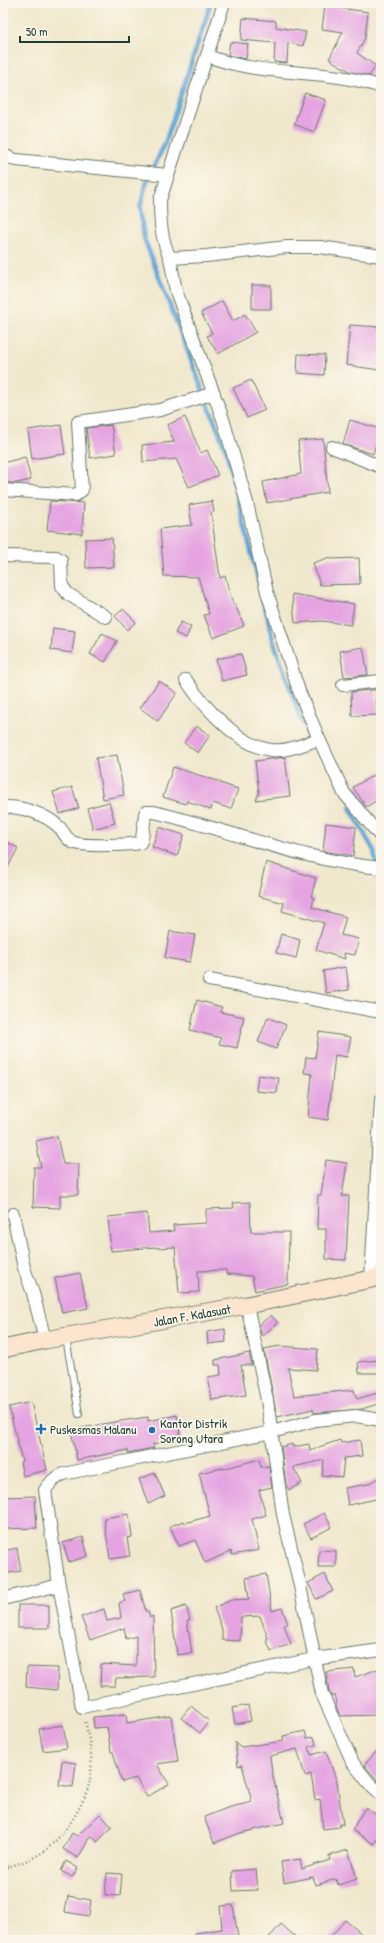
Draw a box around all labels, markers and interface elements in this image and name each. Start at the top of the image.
scale bar [20,18,129,44]
text: 50 m [26,23,47,40]
street label: Jalan F. Kalasuat [152,1299,233,1331]
place label: Kantor Distrik Sorong Utara [160,1414,228,1447]
place label: Puskesmas Malanu [50,1420,136,1438]
marker: Puskesmas Malanu [35,1423,47,1435]
marker: Kantor Distrik Sorong Utara [147,1425,157,1435]

